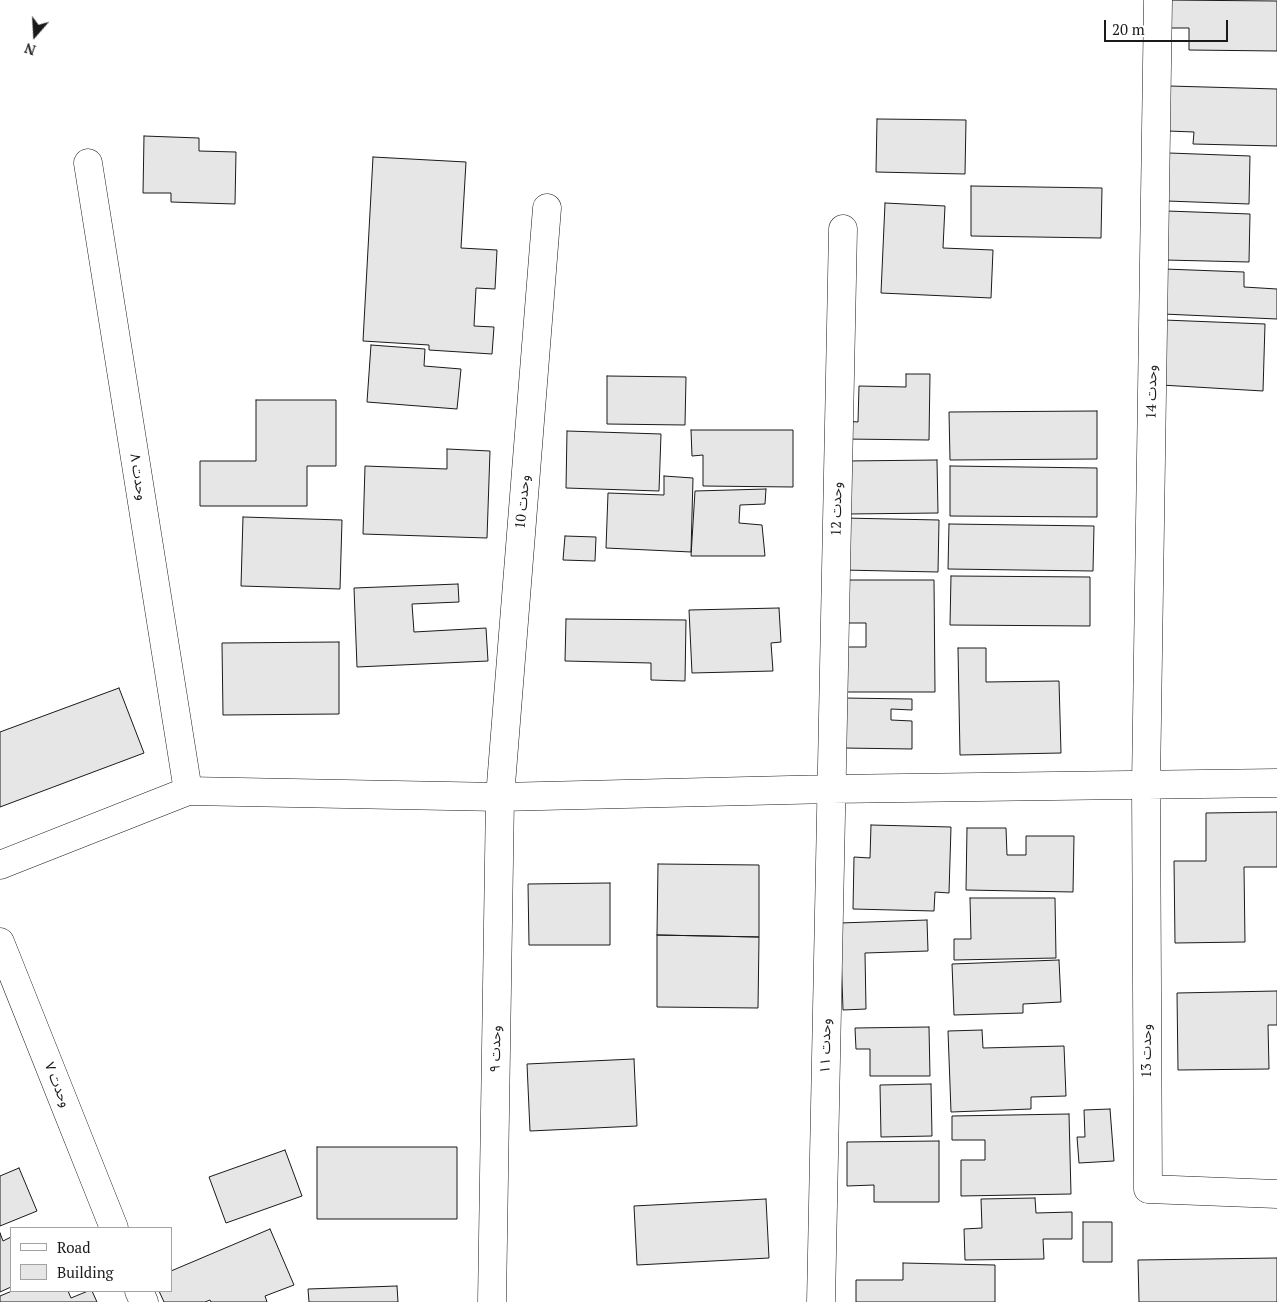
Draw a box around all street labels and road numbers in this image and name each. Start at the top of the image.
street label: وحدت 14 [1143,365,1161,419]
street label: وحدت ۸ [126,452,150,502]
street label: وحدت 10 [512,474,534,530]
street label: وحدت 12 [828,482,846,536]
street label: وحدت ۱۱ [817,1018,835,1074]
street label: وحدت 13 [1139,1024,1155,1078]
street label: وحدت ۹ [487,1025,505,1073]
street label: وحدت ۷ [40,1060,74,1110]

